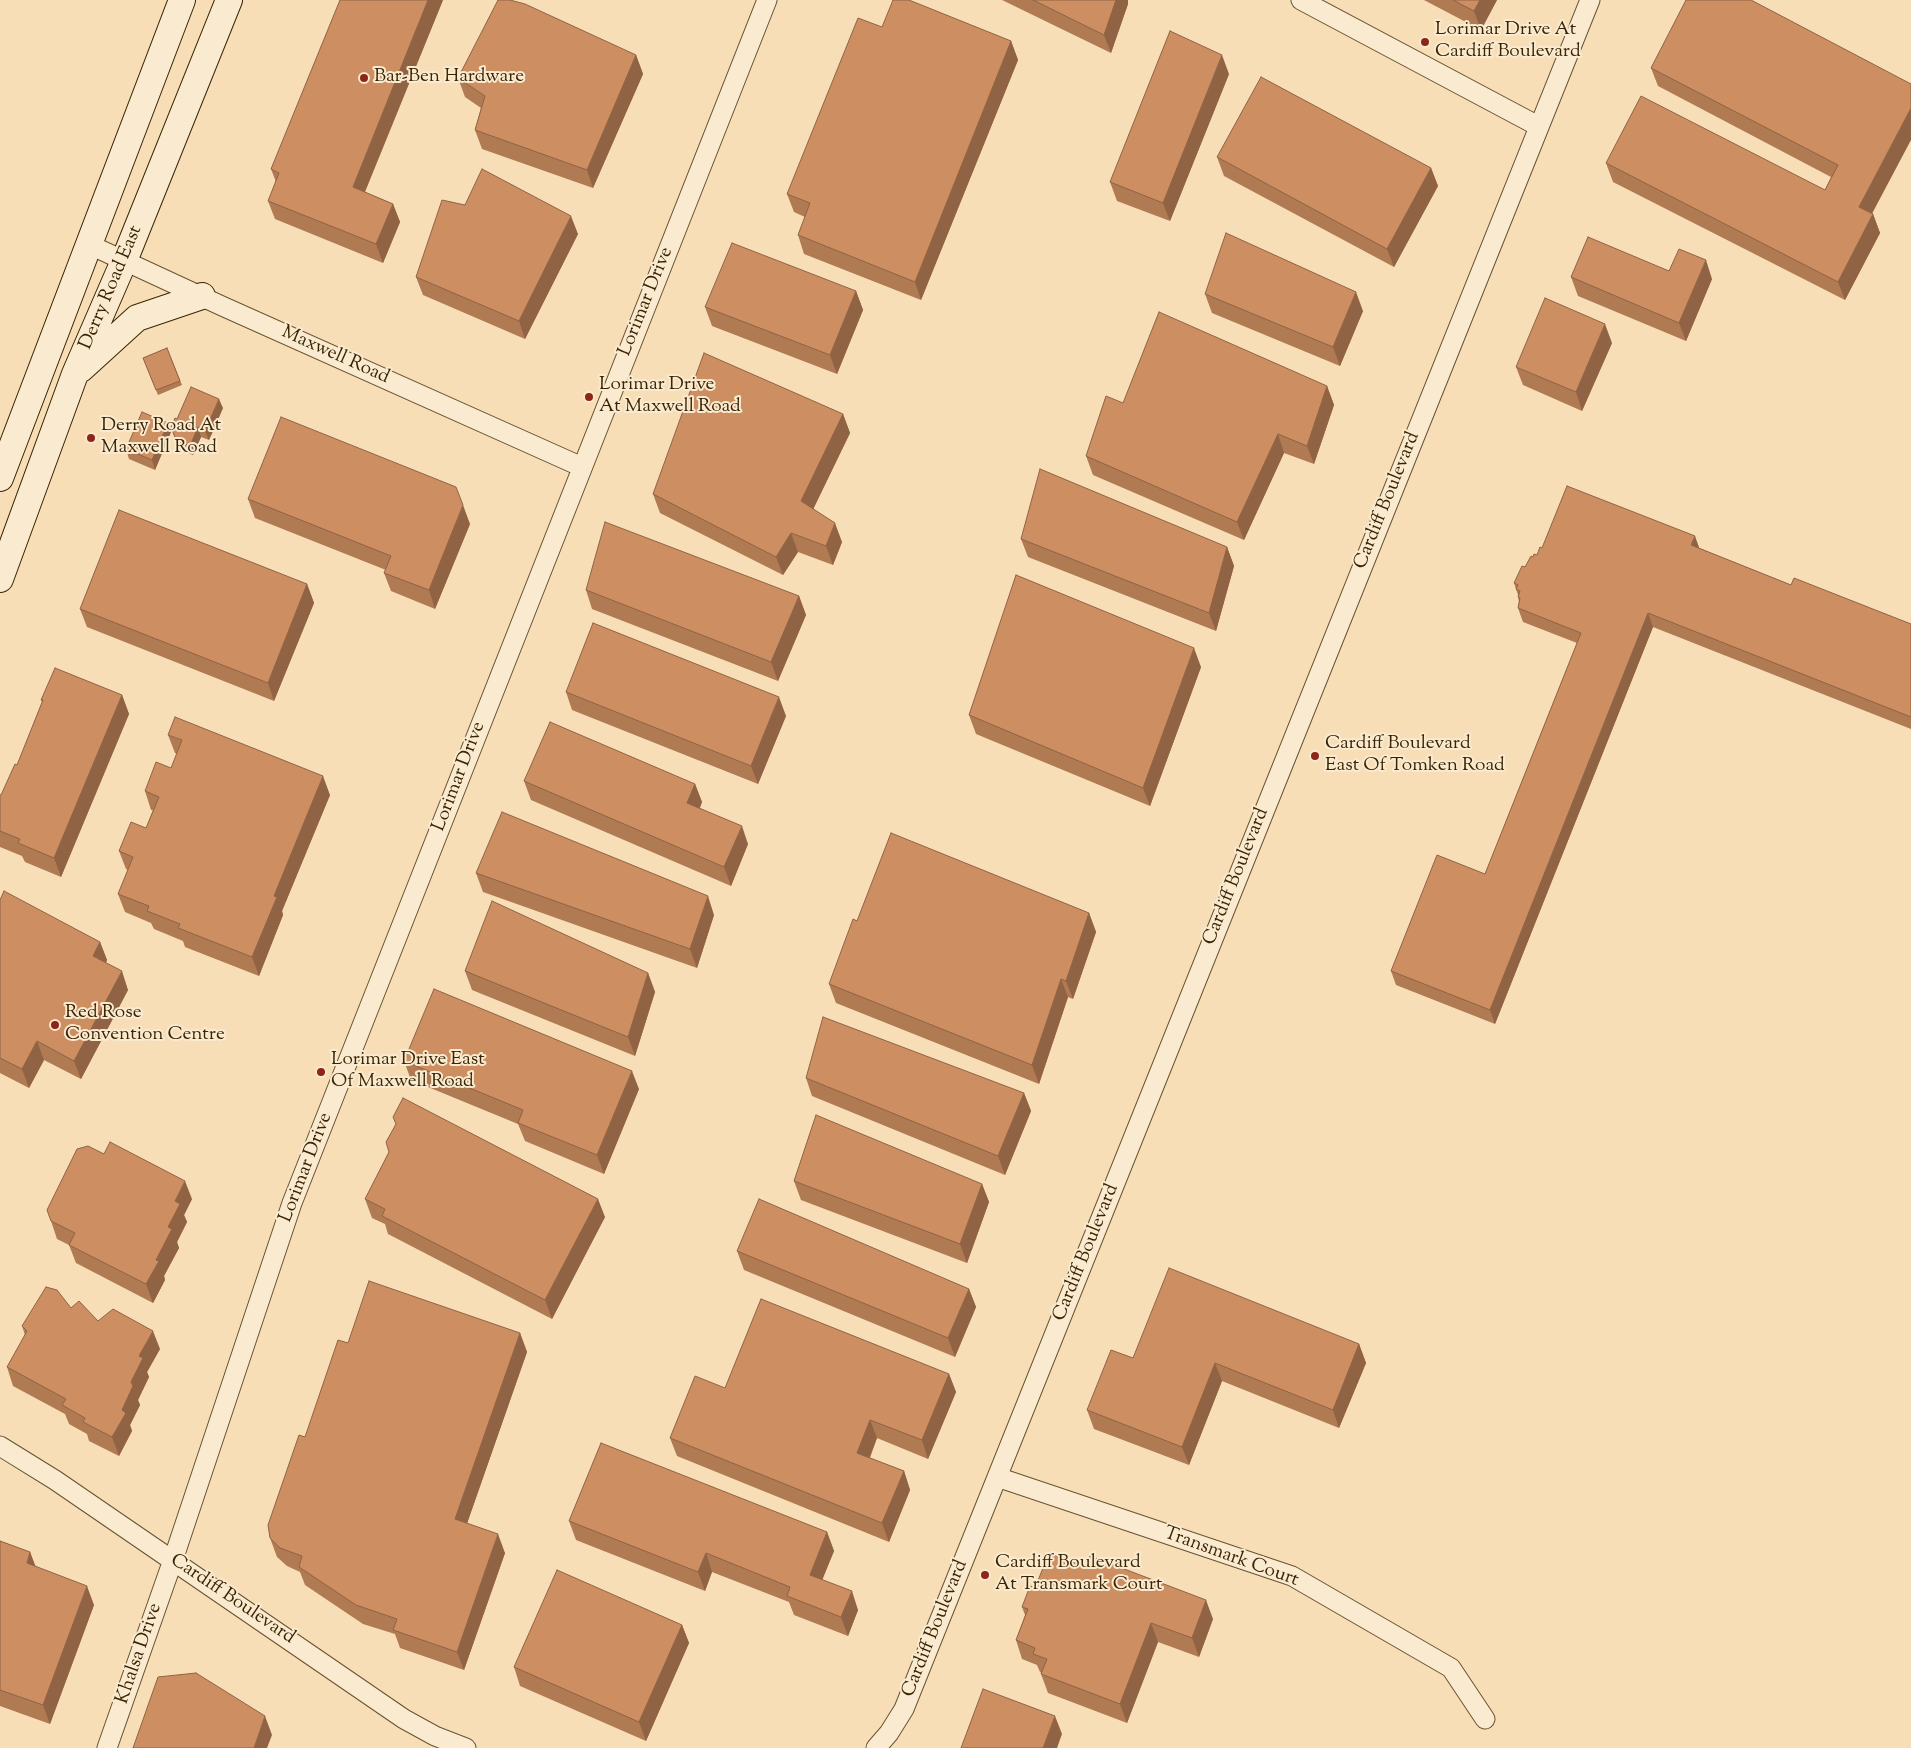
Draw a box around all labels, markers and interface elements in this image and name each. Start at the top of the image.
place label: Lorimar Drive At Cardiff Boulevard [1435,20,1581,64]
marker: Lorimar Drive At Cardiff Boulevard [1419,36,1431,48]
place label: Bar-Ben Hardware [374,67,524,89]
marker: Bar-Ben Hardware [358,72,370,84]
street label: Derry Road East [76,223,148,353]
street label: Lorimar Drive [615,244,679,360]
street label: Maxwell Road [277,322,393,390]
place label: Lorimar Drive At Maxwell Road [599,375,741,419]
marker: Lorimar Drive At Maxwell Road [583,391,595,403]
place label: Derry Road At Maxwell Road [101,416,221,460]
street label: Cardiff Boulevard [1350,429,1426,573]
marker: Derry Road At Maxwell Road [85,432,97,444]
street label: Lorimar Drive [429,719,491,835]
place label: Cardiff Boulevard East Of Tomken Road [1325,734,1505,778]
marker: Cardiff Boulevard East Of Tomken Road [1309,750,1321,762]
street label: Cardiff Boulevard [1199,805,1275,949]
place label: Red Rose Convention Centre [65,1003,225,1047]
marker: Red Rose Convention Centre [49,1019,61,1031]
place label: Lorimar Drive East Of Maxwell Road [331,1050,485,1094]
marker: Lorimar Drive East Of Maxwell Road [315,1066,327,1078]
street label: Lorimar Drive [276,1110,338,1226]
street label: Cardiff Boulevard [1049,1181,1125,1325]
street label: Transmark Court [1161,1523,1301,1593]
street label: Cardiff Boulevard [165,1550,299,1650]
place label: Cardiff Boulevard At Transmark Court [995,1553,1162,1597]
street label: Cardiff Boulevard [898,1557,974,1701]
marker: Cardiff Boulevard At Transmark Court [979,1569,991,1581]
street label: Khalsa Drive [112,1601,168,1707]

